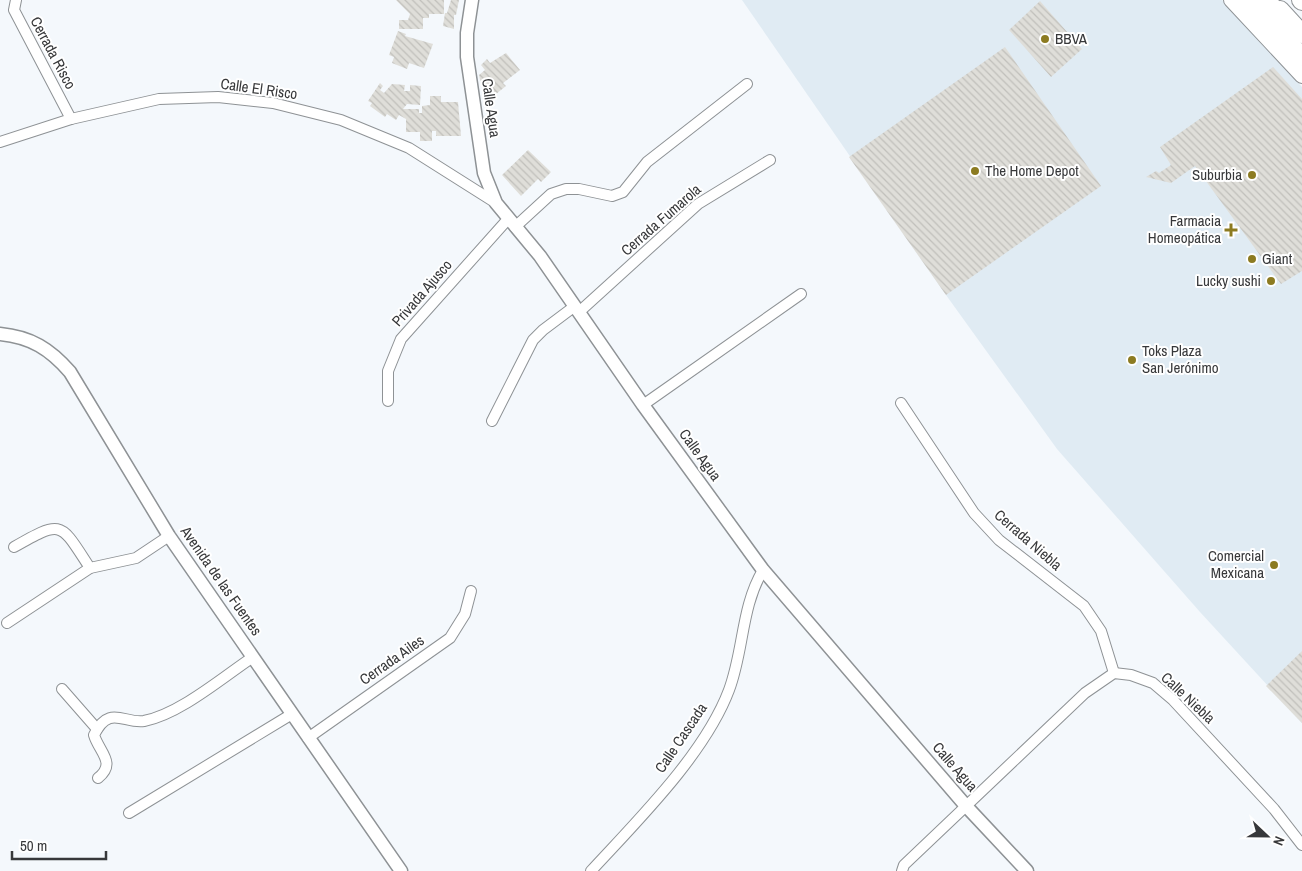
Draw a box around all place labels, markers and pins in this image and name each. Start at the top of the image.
place label: BBVA [1055,28,1088,49]
marker: BBVA [1039,33,1051,45]
place label: The Home Depot [985,160,1079,181]
place label: Suburbia [1192,164,1242,185]
marker: The Home Depot [969,165,981,177]
marker: Suburbia [1246,169,1258,181]
place label: Farmacia Homeopática [1148,210,1221,248]
marker: Farmacia Homeopática [1225,224,1237,236]
place label: Giant [1262,248,1293,269]
marker: Giant [1246,253,1258,265]
place label: Lucky sushi [1196,270,1261,291]
marker: Lucky sushi [1265,275,1277,287]
place label: Toks Plaza San Jerónimo [1142,340,1219,378]
marker: Toks Plaza San Jerónimo [1126,354,1138,366]
place label: Comercial Mexicana [1208,545,1264,583]
marker: Comercial Mexicana [1268,559,1280,571]

